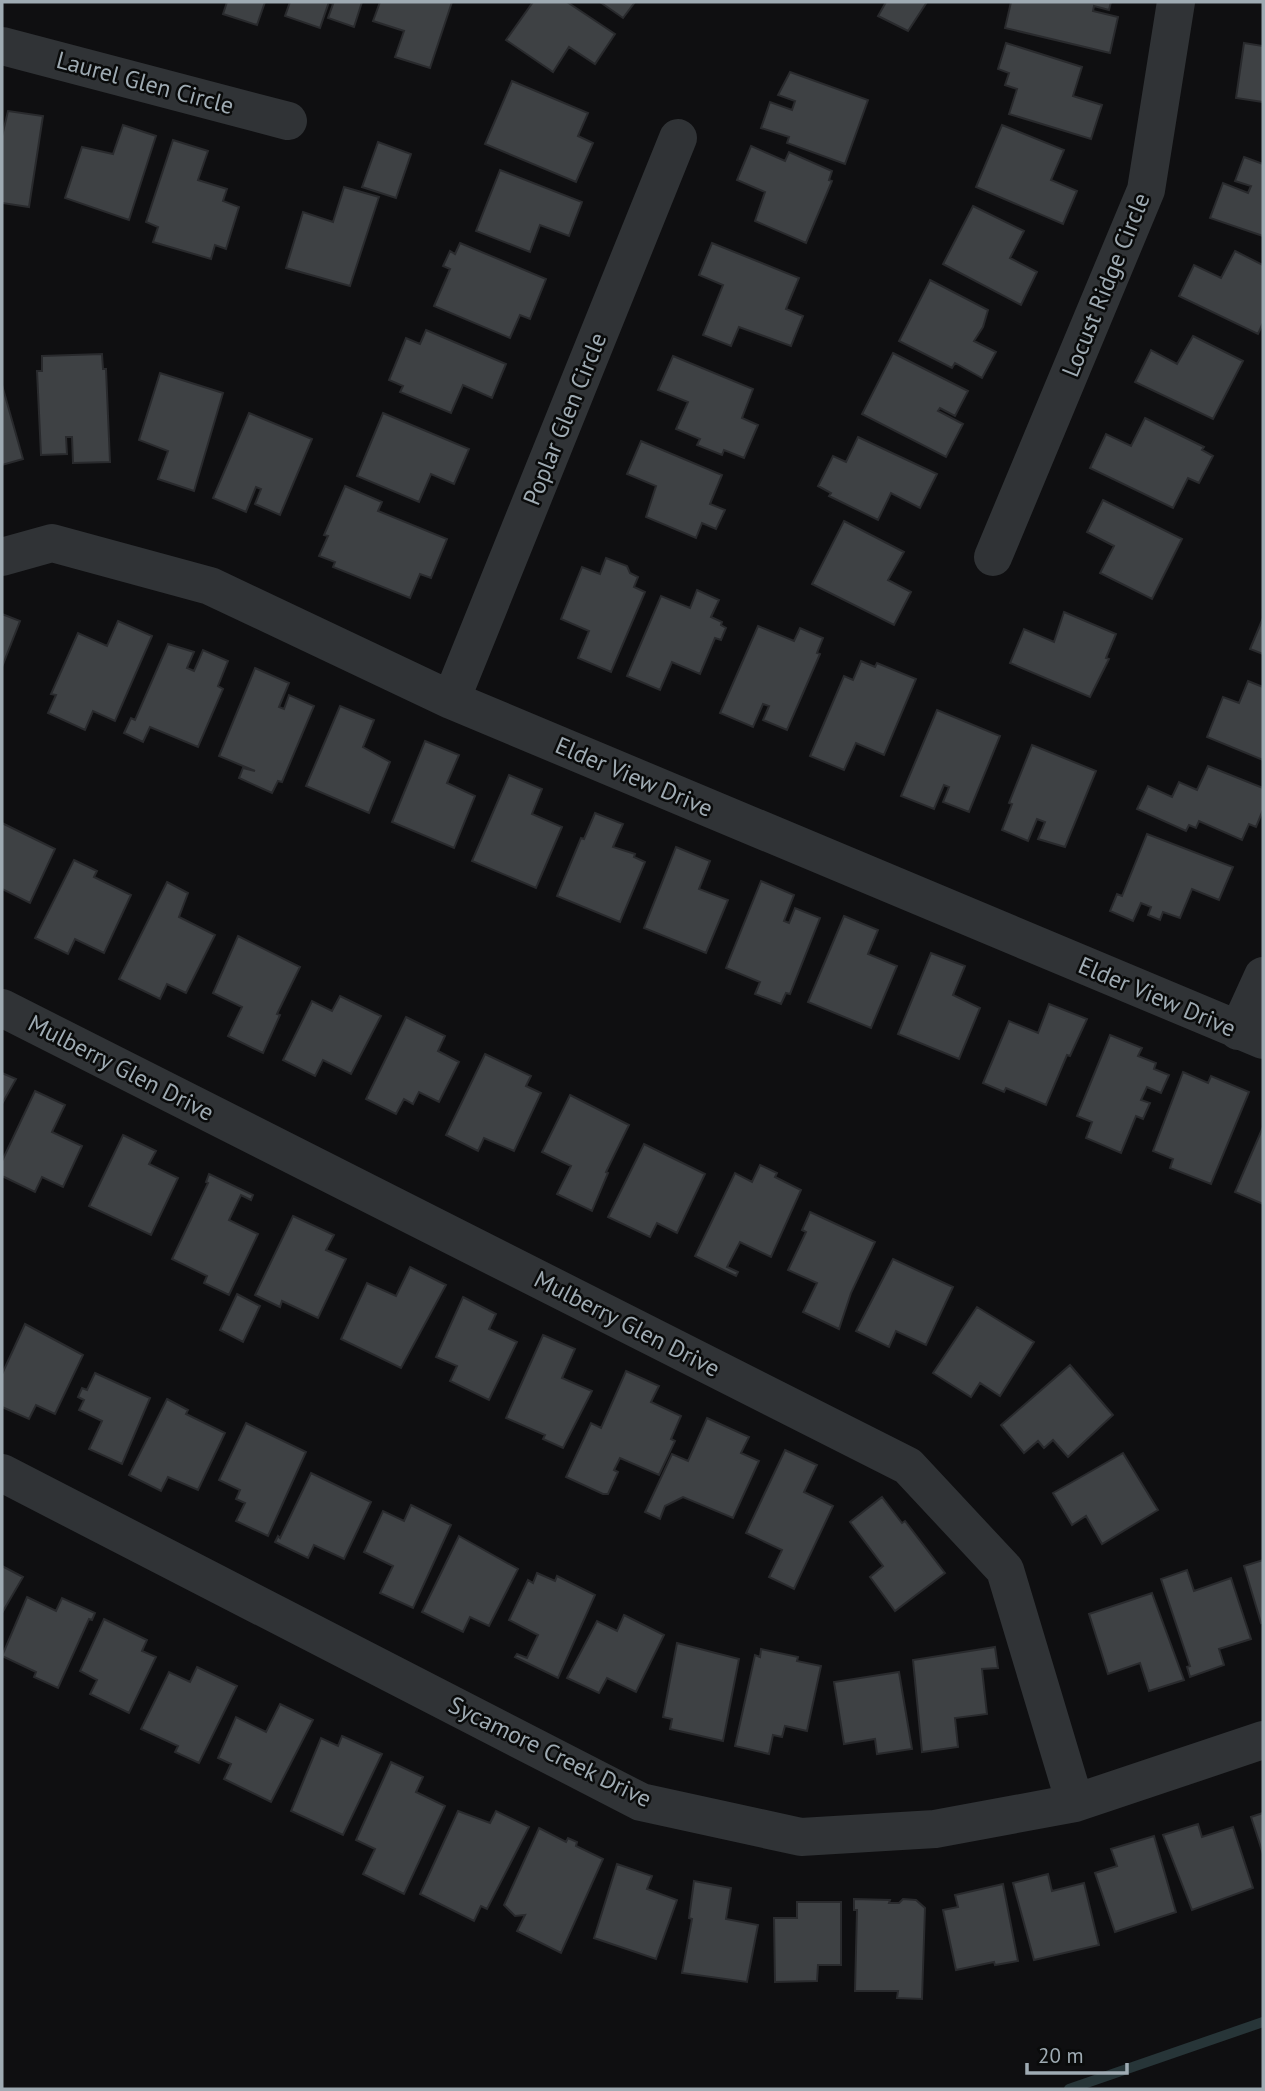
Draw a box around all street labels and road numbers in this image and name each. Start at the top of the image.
street label: Laurel Glen Circle [53,44,237,121]
street label: Locust Ridge Circle [1055,188,1157,381]
street label: Poplar Glen Circle [516,328,613,510]
street label: Elder View Drive [551,729,718,824]
street label: Elder View Drive [1074,949,1241,1044]
street label: Mulberry Glen Drive [23,1007,219,1128]
street label: Mulberry Glen Drive [529,1263,725,1384]
street label: Sycamore Creek Drive [444,1689,657,1814]

